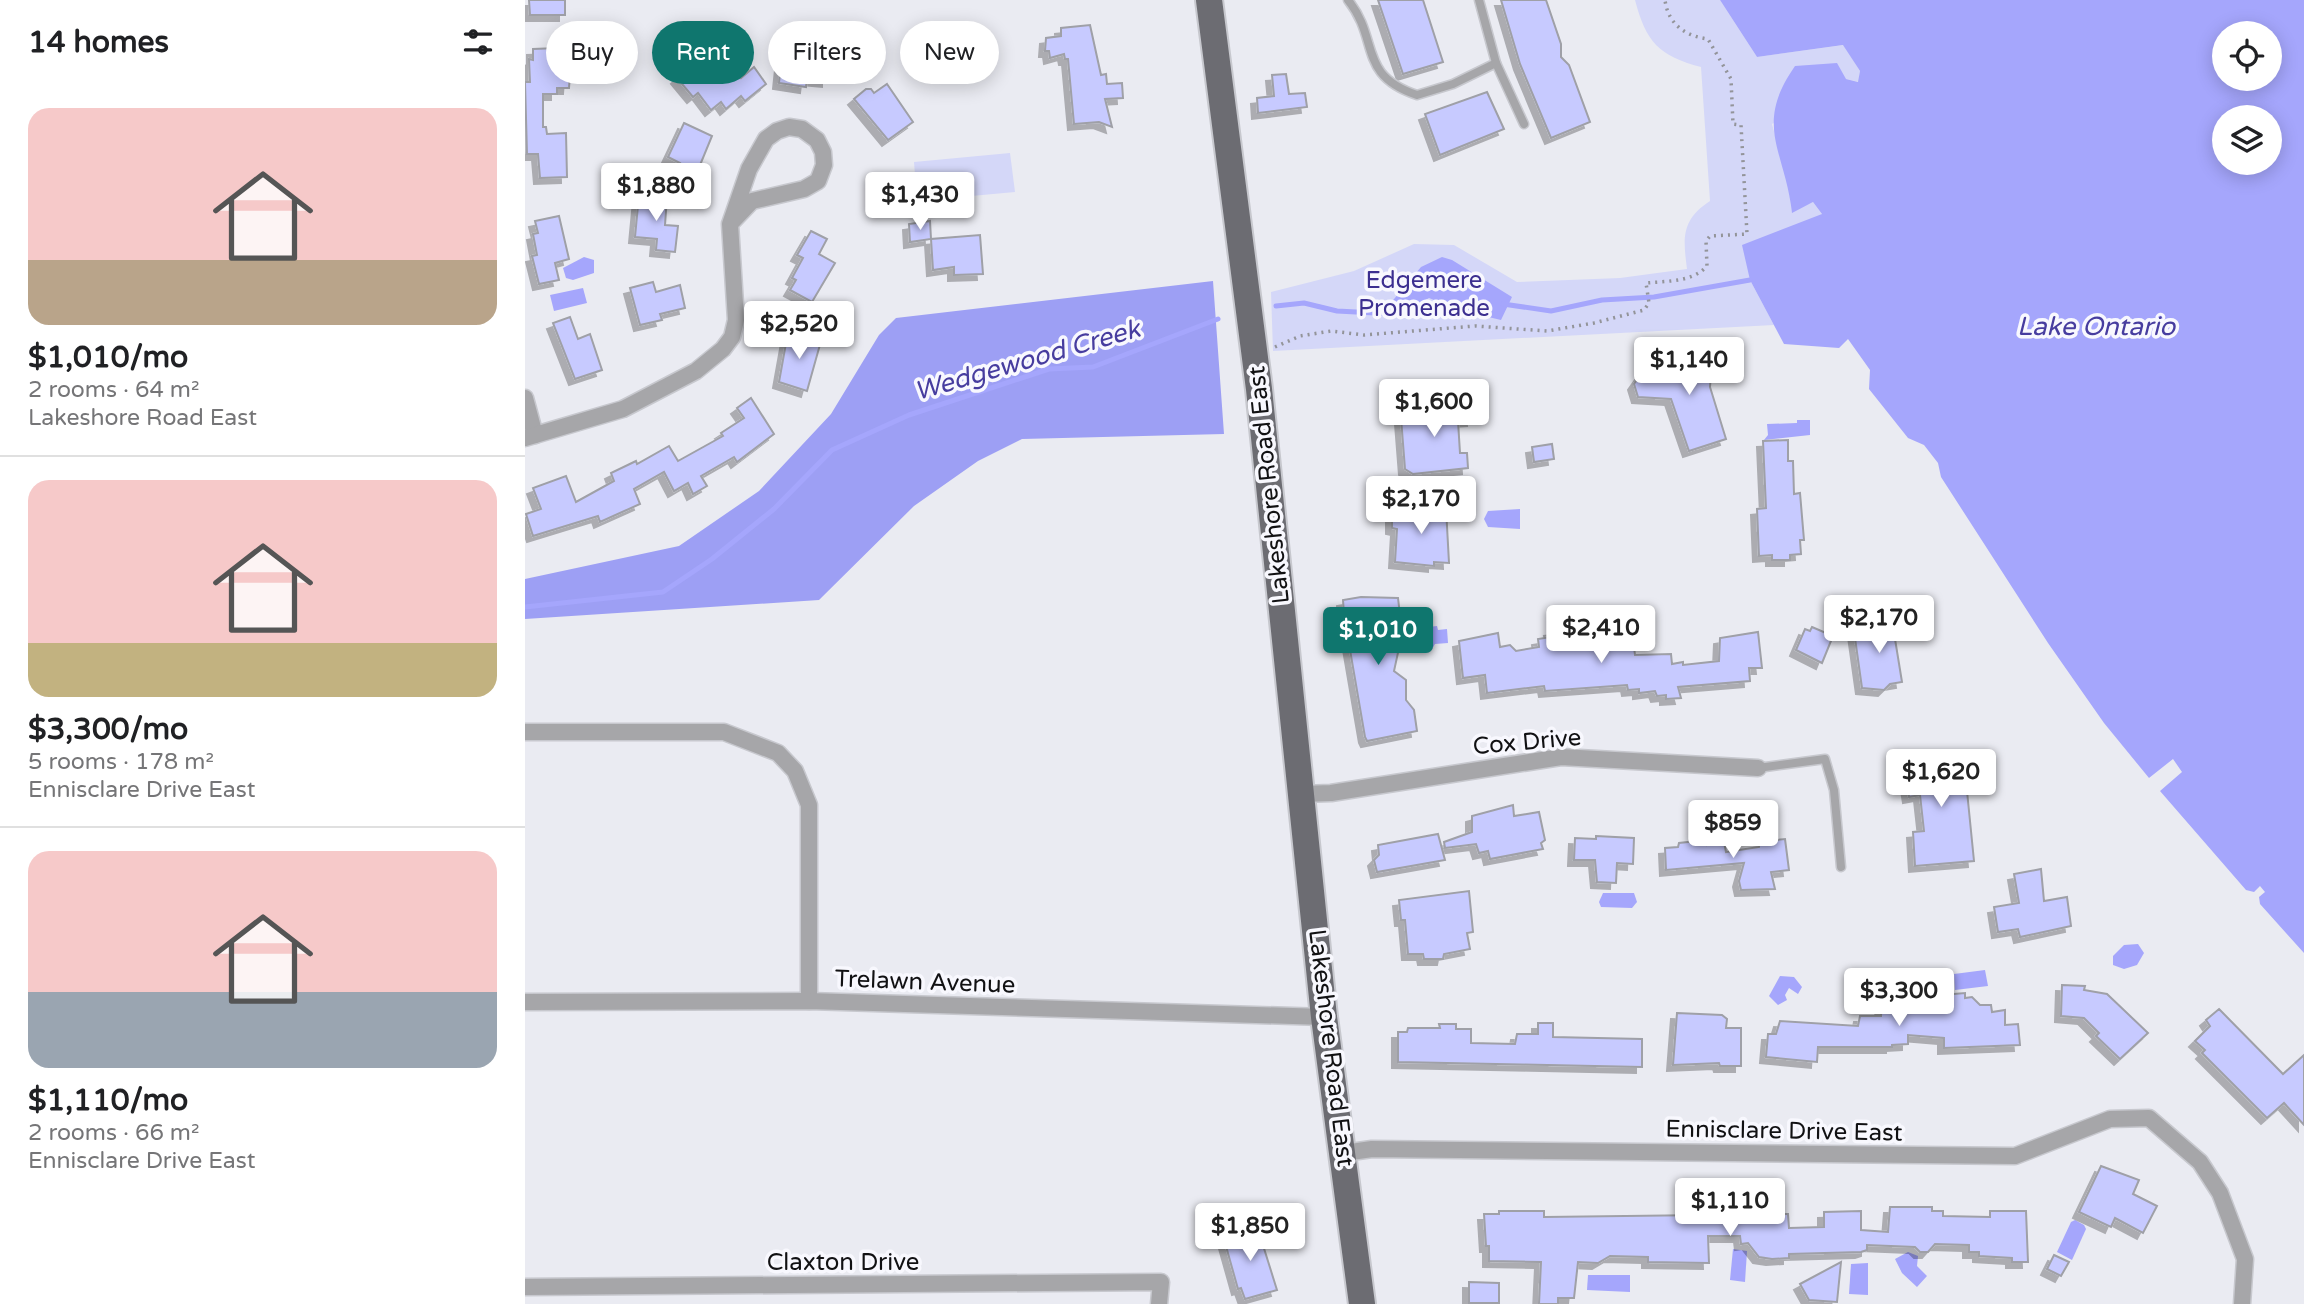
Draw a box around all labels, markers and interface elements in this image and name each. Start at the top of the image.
chip: Buy [546,21,638,84]
chip: Rent [652,21,754,84]
chip: Filters [768,21,886,84]
chip: New [900,21,999,84]
map controls [2212,21,2282,175]
button: locate [2212,21,2282,91]
icon: filters [459,23,497,61]
text: 14 homes [28,24,169,61]
button: layers [2212,105,2282,175]
icon: home [200,153,326,279]
pin: $1,880 [599,164,713,223]
text: $1,880 [617,172,695,200]
pin: $1,430 [863,173,977,232]
text: $1,430 [881,181,959,209]
park label: Edgemere Promenade [1358,266,1490,323]
pin: $2,520 [742,302,856,361]
text: $2,520 [760,310,838,338]
water label: Lake Ontario [2017,311,2176,342]
water label: Wedgewood Creek [911,312,1145,407]
pin: $1,140 [1632,338,1746,397]
text: $1,010/mo [28,339,188,376]
text: $1,140 [1650,346,1728,374]
street label: Lakeshore Road East [1242,365,1296,605]
text: 2 rooms · 64 m² [28,376,199,404]
pin: $1,600 [1377,380,1491,439]
text: $1,600 [1395,388,1473,416]
text: Lakeshore Road East [28,404,257,432]
pin: $2,170 [1364,476,1478,536]
text: $2,170 [1382,485,1460,513]
icon: home [200,525,326,651]
pin: $2,170 [1822,596,1936,655]
text: $2,170 [1840,604,1918,632]
pin: $2,410 [1544,606,1658,665]
pin: $1,010 [1321,608,1435,667]
text: $2,410 [1562,614,1640,642]
text: $1,010 [1339,616,1417,644]
text: $3,300/mo [28,711,188,748]
street label: Cox Drive [1471,723,1583,761]
text: 5 rooms · 178 m² [28,748,214,776]
pin: $1,620 [1884,750,1998,809]
text: $1,620 [1902,758,1980,786]
text: Ennisclare Drive East [28,776,255,804]
pin: $859 [1692,800,1774,860]
text: $859 [1704,809,1762,837]
icon: home [200,896,326,1022]
street label: Lakeshore Road East [1302,928,1360,1168]
street label: Trelawn Avenue [834,964,1016,1000]
pin: $3,300 [1842,968,1956,1028]
text: $3,300 [1860,977,1938,1005]
text: $1,110/mo [28,1082,188,1119]
street label: Ennisclare Drive East [1665,1114,1903,1148]
text: 2 rooms · 66 m² [28,1119,199,1147]
text: Ennisclare Drive East [28,1147,255,1175]
pin: $1,110 [1673,1178,1787,1238]
text: $1,110 [1691,1187,1769,1215]
pin: $1,850 [1193,1204,1307,1263]
text: $1,850 [1211,1212,1289,1240]
street label: Claxton Drive [767,1248,919,1277]

